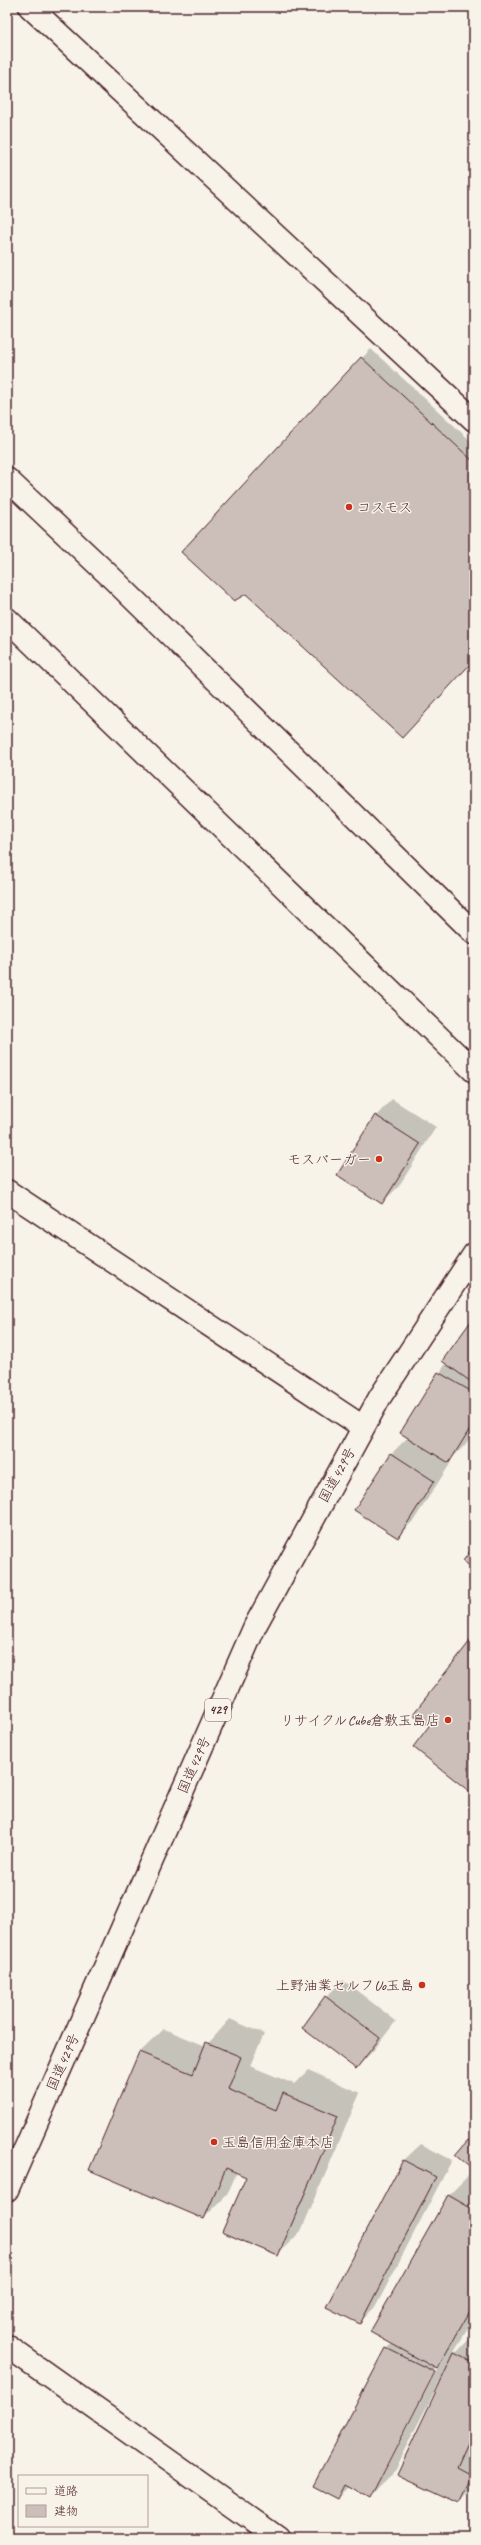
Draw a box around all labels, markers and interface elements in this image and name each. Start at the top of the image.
place label: コスモス [357,499,412,516]
marker: コスモス [344,502,354,512]
place label: モスバーガー [287,1151,371,1168]
marker: モスバーガー [374,1154,384,1164]
street label: 国道429号 [315,1444,359,1506]
road number: 429 [205,1699,231,1721]
place label: リサイクルCube倉敷玉島店 [280,1712,440,1729]
marker: リサイクルCube倉敷玉島店 [443,1715,453,1725]
street label: 国道429号 [174,1734,214,1796]
place label: 上野油業セルフUo玉島 [276,1977,414,1994]
marker: 上野油業セルフUo玉島 [417,1980,427,1990]
street label: 国道429号 [43,2031,83,2093]
place label: 玉島信用金庫本店 [222,2134,334,2151]
marker: 玉島信用金庫本店 [209,2137,219,2147]
legend [18,2475,148,2527]
text: 道路 [54,2483,78,2499]
text: 建物 [54,2503,78,2519]

